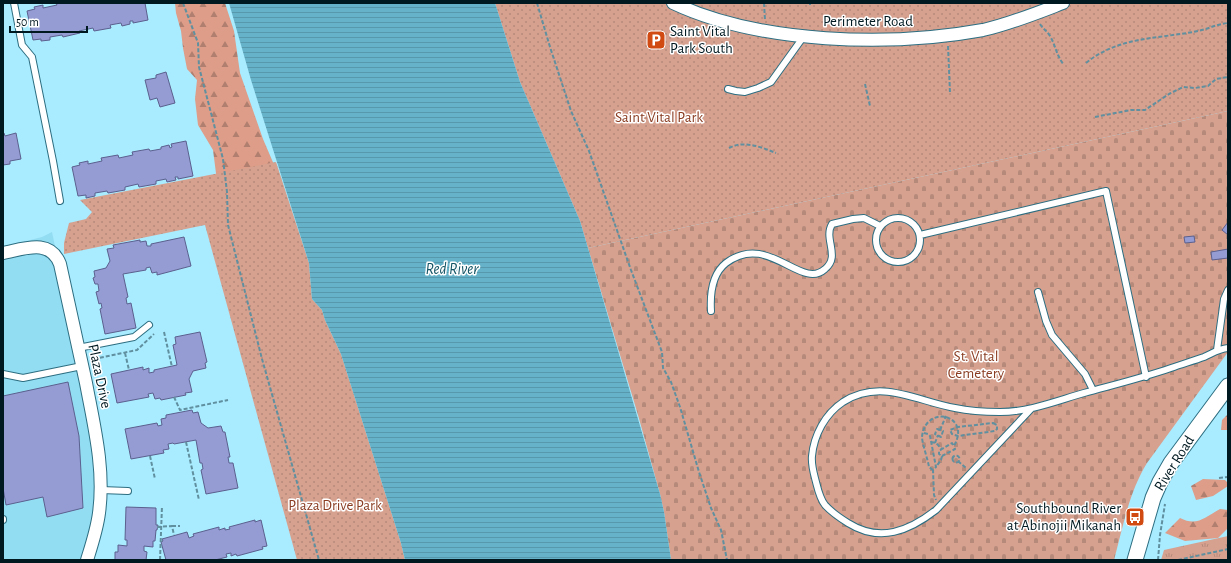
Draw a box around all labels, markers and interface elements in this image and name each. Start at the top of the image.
scale bar [10,8,87,34]
street label: Perimeter Road [823,14,913,29]
text: 50 m [16,16,39,28]
place label: Saint Vital Park South [670,24,733,56]
parking icon: Saint Vital Park South [645,29,667,51]
park label: Saint Vital Park [615,110,703,125]
water label: Red River [426,261,479,277]
street label: Plaza Drive [85,343,114,410]
park label: St. Vital Cemetery [948,349,1005,381]
street label: River Road [1152,433,1197,494]
park label: Plaza Drive Park [288,498,382,513]
place label: Southbound River at Abinojii Mikanah [1007,501,1121,533]
bus stop icon: Southbound River at Abinojii Mikanah [1124,506,1146,528]

